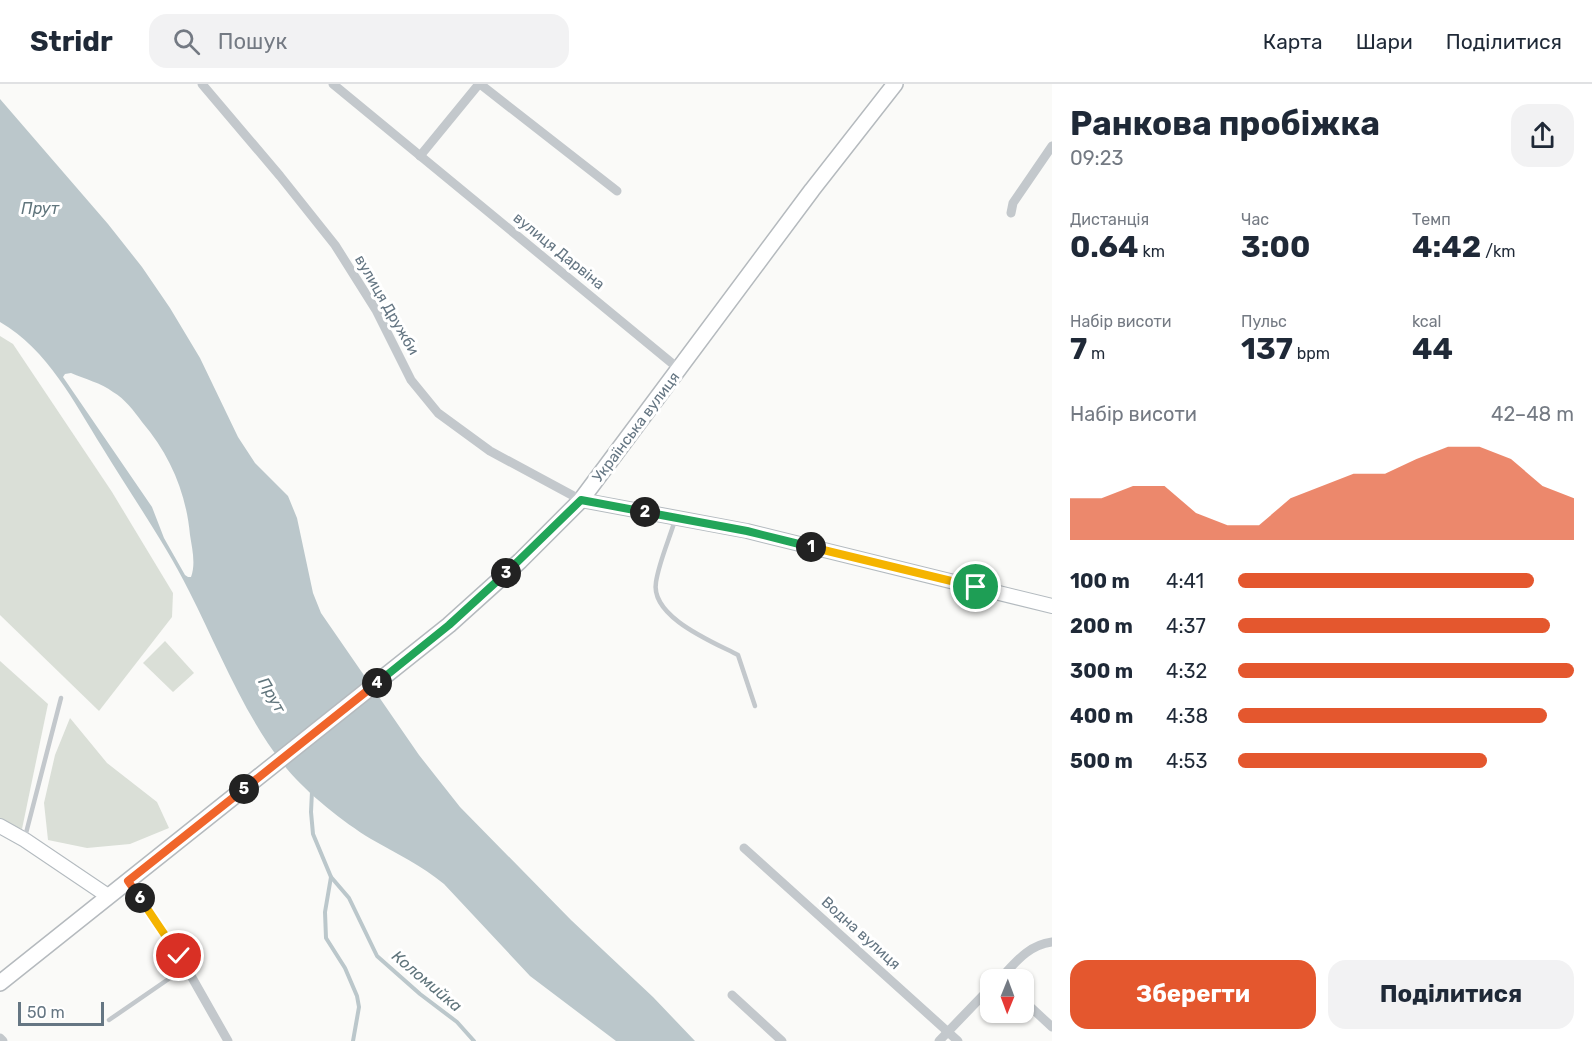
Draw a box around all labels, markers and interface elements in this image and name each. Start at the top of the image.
search box [149,14,569,68]
text: Stridr [30,25,113,58]
icon: search [170,25,203,58]
text: Пошук [218,28,287,55]
text: Карта [1263,29,1323,54]
text: Шари [1356,29,1413,54]
text: Поділитися [1446,29,1562,54]
text: Ранкова пробіжка [1070,104,1380,143]
button: share [1511,104,1574,167]
text: 09:23 [1070,146,1123,170]
water label: Прут [21,199,60,218]
street label: вулиця Дарвіна [510,209,608,293]
text: Дистанція [1070,210,1149,229]
text: Час [1241,210,1269,229]
text: Темп [1412,210,1451,229]
text: 0.64 [1070,229,1139,265]
text: 3:00 [1241,229,1310,265]
text: 4:42 [1412,229,1481,265]
text: km [1139,242,1165,261]
text: /km [1481,242,1515,261]
street label: вулиця Дружби [351,252,423,358]
text: Набір висоти [1070,312,1172,331]
text: Пульс [1241,312,1287,331]
text: kcal [1412,312,1441,331]
text: 7 [1070,331,1087,367]
text: 137 [1241,331,1293,367]
text: 44 [1412,331,1453,367]
text: m [1087,344,1105,363]
text: bpm [1293,344,1330,363]
street label: Українська вулиця [589,368,683,486]
text: Набір висоти [1070,402,1197,426]
text: 42–48 m [1491,402,1574,426]
pin: 2 [630,497,660,527]
text: 2 [640,502,650,521]
pin: 1 [796,532,826,562]
text: 1 [807,537,815,556]
pin: 3 [491,558,521,588]
pin [950,561,1001,612]
text: 3 [501,563,511,582]
text: 100 m [1070,569,1130,593]
text: 4:41 [1166,569,1204,593]
icon: arrive [959,570,992,603]
text: 200 m [1070,614,1133,638]
text: 4:37 [1166,614,1206,638]
text: 300 m [1070,659,1133,683]
text: 4:32 [1166,659,1207,683]
pin: 4 [362,668,392,698]
text: 4 [372,673,382,692]
water label: Прут [254,674,290,717]
text: 400 m [1070,704,1133,728]
text: 4:38 [1166,704,1208,728]
text: 500 m [1070,749,1133,773]
text: 4:53 [1166,749,1207,773]
pin: 5 [229,774,259,804]
text: 5 [239,779,249,798]
pin: 6 [125,883,155,913]
text: 6 [135,888,145,907]
street label: Водна вулиця [818,893,904,973]
pin [153,930,204,981]
icon: check [162,939,195,972]
water label: Коломийка [388,946,466,1016]
button: Зберегти [1070,960,1316,1029]
button: Поділитися [1328,960,1574,1029]
north arrow [980,969,1034,1023]
map controls [980,969,1034,1023]
scale bar [18,999,104,1026]
text: 50 m [27,1003,65,1022]

